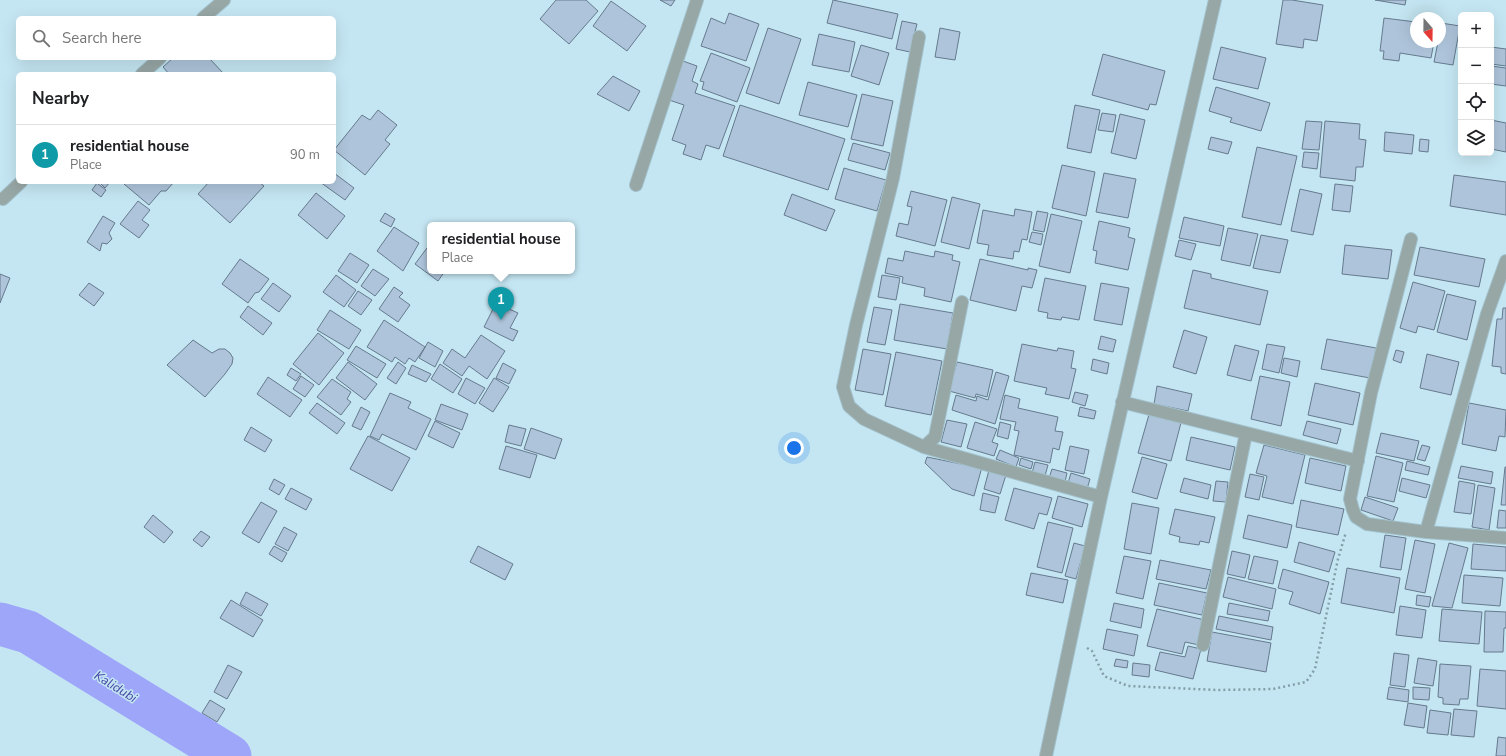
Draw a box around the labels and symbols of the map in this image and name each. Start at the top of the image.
north arrow [1410,12,1446,48]
pin: 1 [488,287,514,320]
your location [784,438,804,458]
water label: Kalidubi [91,667,141,708]

